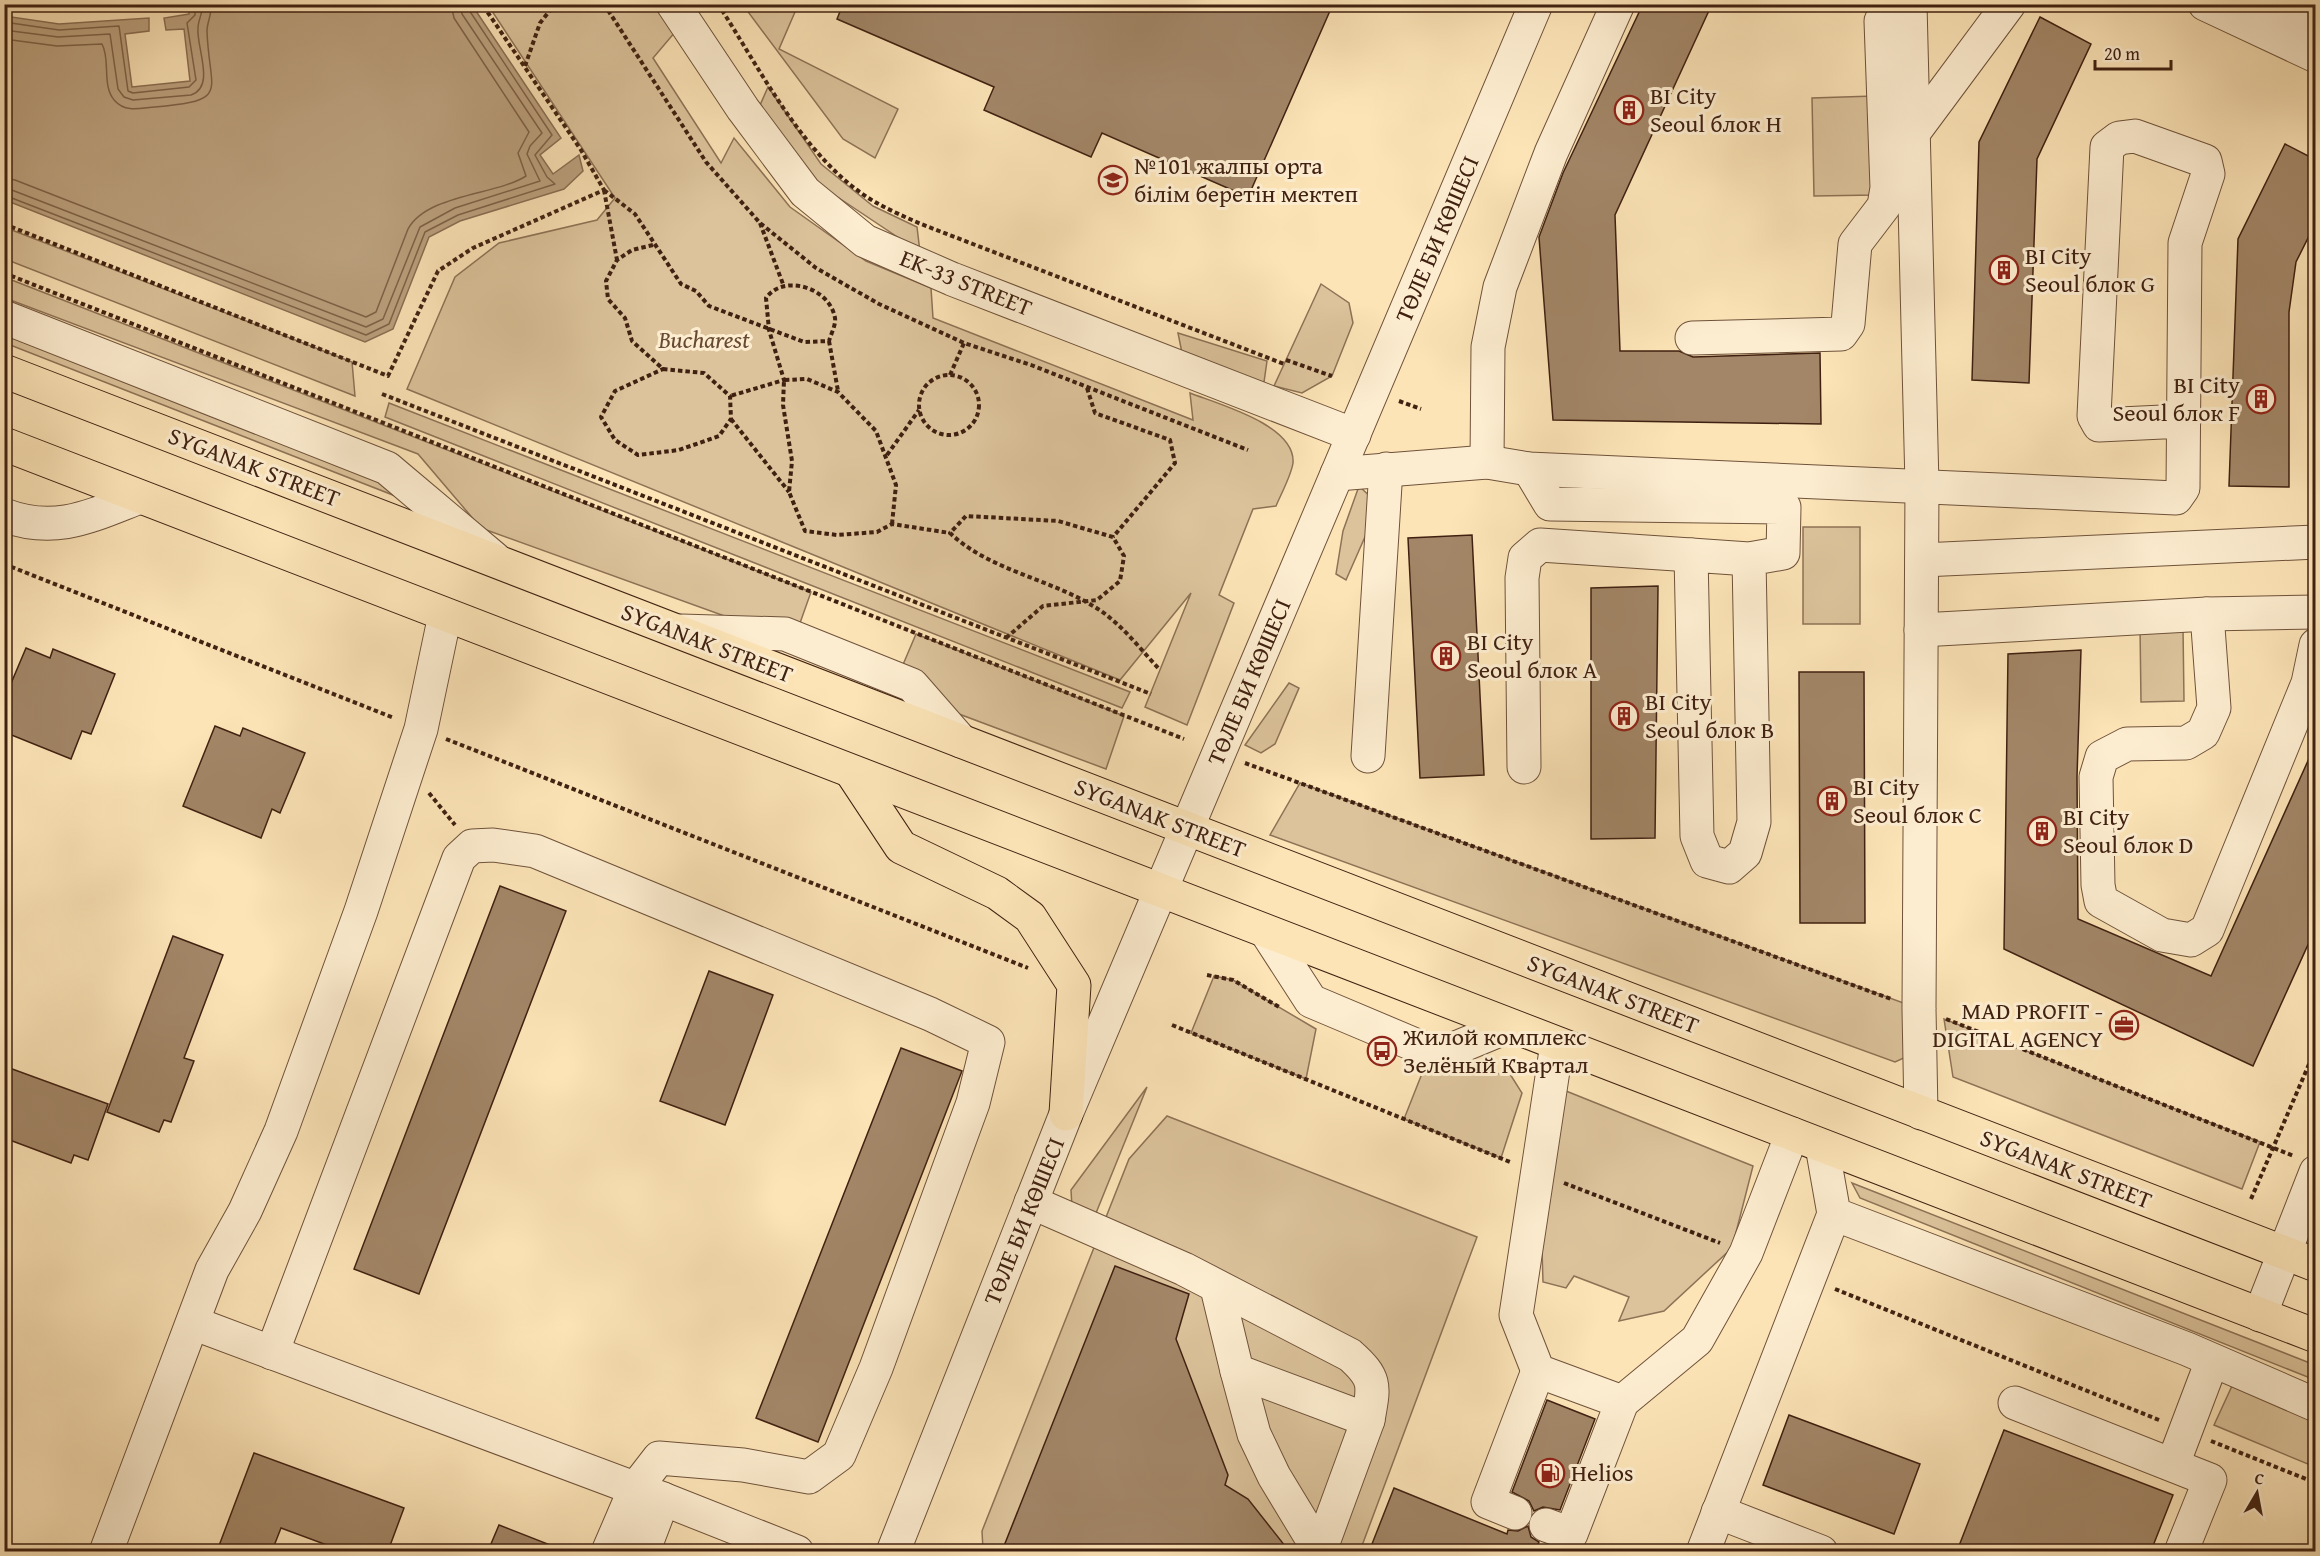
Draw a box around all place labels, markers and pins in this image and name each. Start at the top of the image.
place label: BI City Seoul блок H [1650,78,1782,141]
building icon: BI City Seoul блок H [1613,94,1645,126]
place label: №101 жалпы орта білім беретін мектеп [1134,148,1358,211]
school or university icon: №101 жалпы орта білім беретін мектеп [1097,164,1129,196]
place label: BI City Seoul блок G [2025,238,2155,301]
building icon: BI City Seoul блок G [1988,254,2020,286]
place label: BI City Seoul блок F [2112,367,2240,430]
building icon: BI City Seoul блок F [2245,383,2277,415]
place label: BI City Seoul блок A [1467,624,1598,687]
building icon: BI City Seoul блок A [1430,640,1462,672]
place label: BI City Seoul блок B [1645,684,1774,747]
building icon: BI City Seoul блок B [1608,700,1640,732]
place label: BI City Seoul блок C [1853,769,1982,832]
building icon: BI City Seoul блок C [1816,785,1848,817]
place label: BI City Seoul блок D [2063,799,2193,862]
building icon: BI City Seoul блок D [2026,815,2058,847]
place label: MAD PROFIT - DIGITAL AGENCY [1932,993,2103,1056]
office icon: MAD PROFIT - DIGITAL AGENCY [2108,1009,2140,1041]
place label: Жилой комплекс Зелёный Квартал [1402,1019,1588,1082]
bus stop icon: Жилой комплекс Зелёный Квартал [1366,1035,1398,1067]
place label: Helios [1571,1455,1633,1490]
fuel station icon: Helios [1534,1457,1566,1489]

